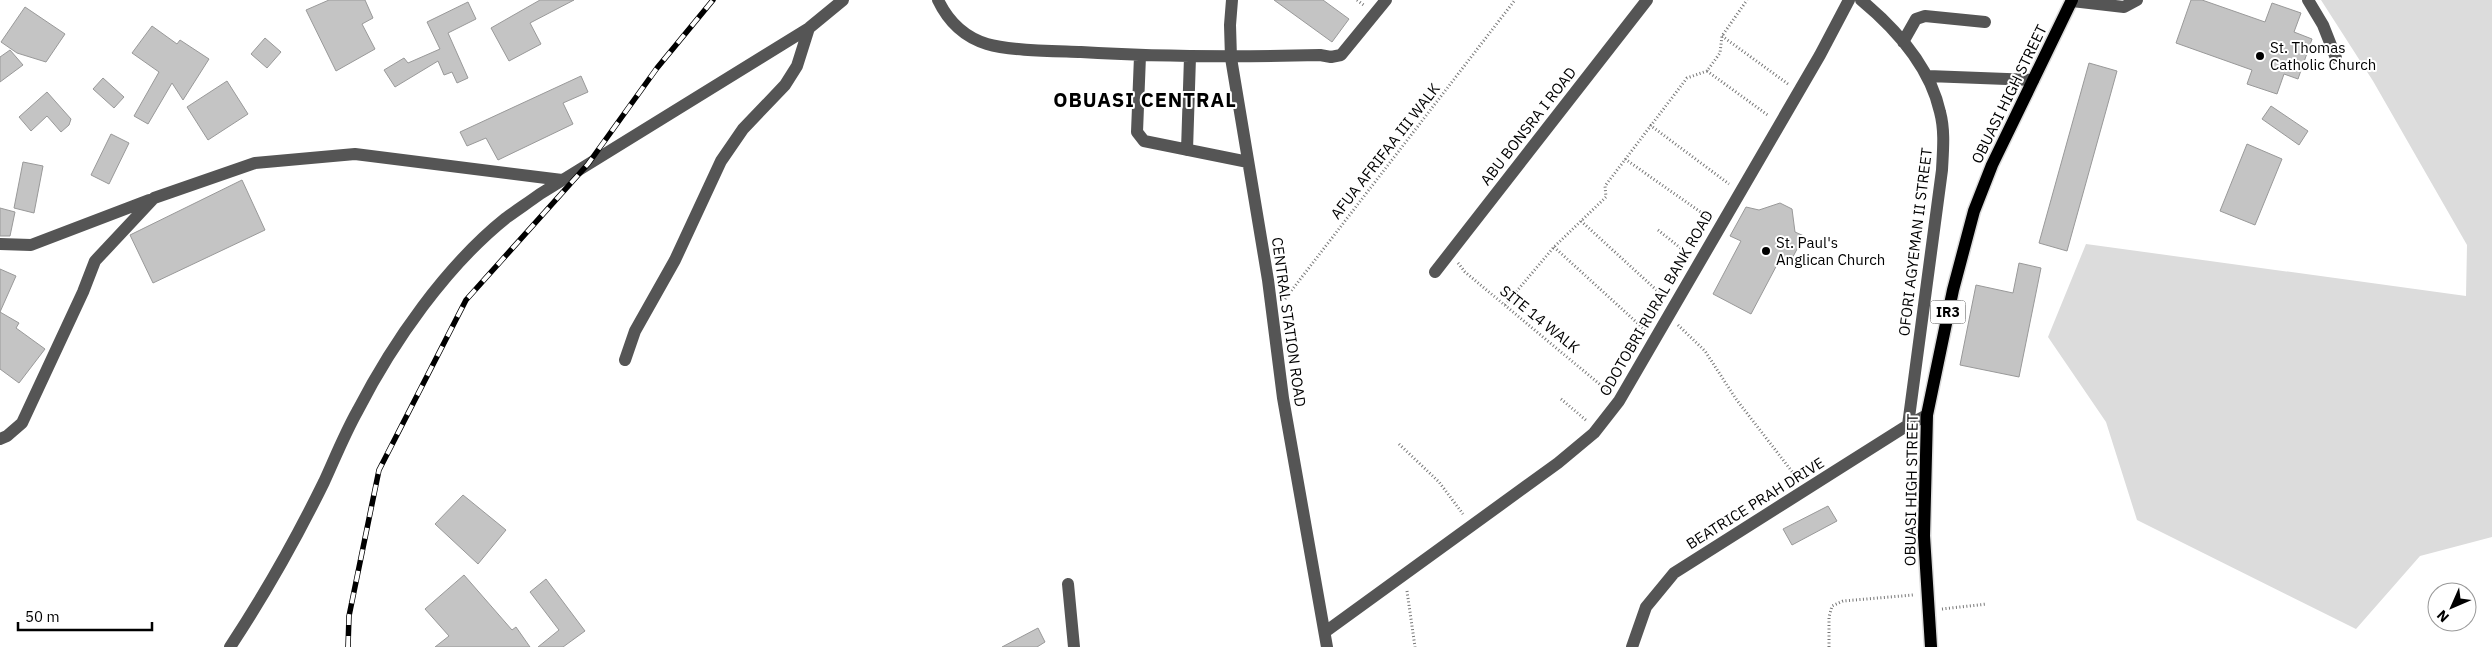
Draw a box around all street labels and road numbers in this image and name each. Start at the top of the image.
street label: OBUASI HIGH STREET [1967,21,2051,167]
street label: ABU BONSRA I ROAD [1476,63,1580,189]
street label: AFUA AFRIFAA III WALK [1326,79,1444,223]
street label: OFORI AGYEMAN II STREET [1894,146,1936,337]
street label: ODOTOBRI RURAL BANK ROAD [1595,207,1717,399]
street label: CENTRAL STATION ROAD [1268,236,1310,408]
street label: SITE 14 WALK [1496,281,1584,357]
road number: IR3 [1930,300,1966,324]
street label: OBUASI HIGH STREET [1900,413,1922,566]
street label: BEATRICE PRAH DRIVE [1683,453,1827,553]

